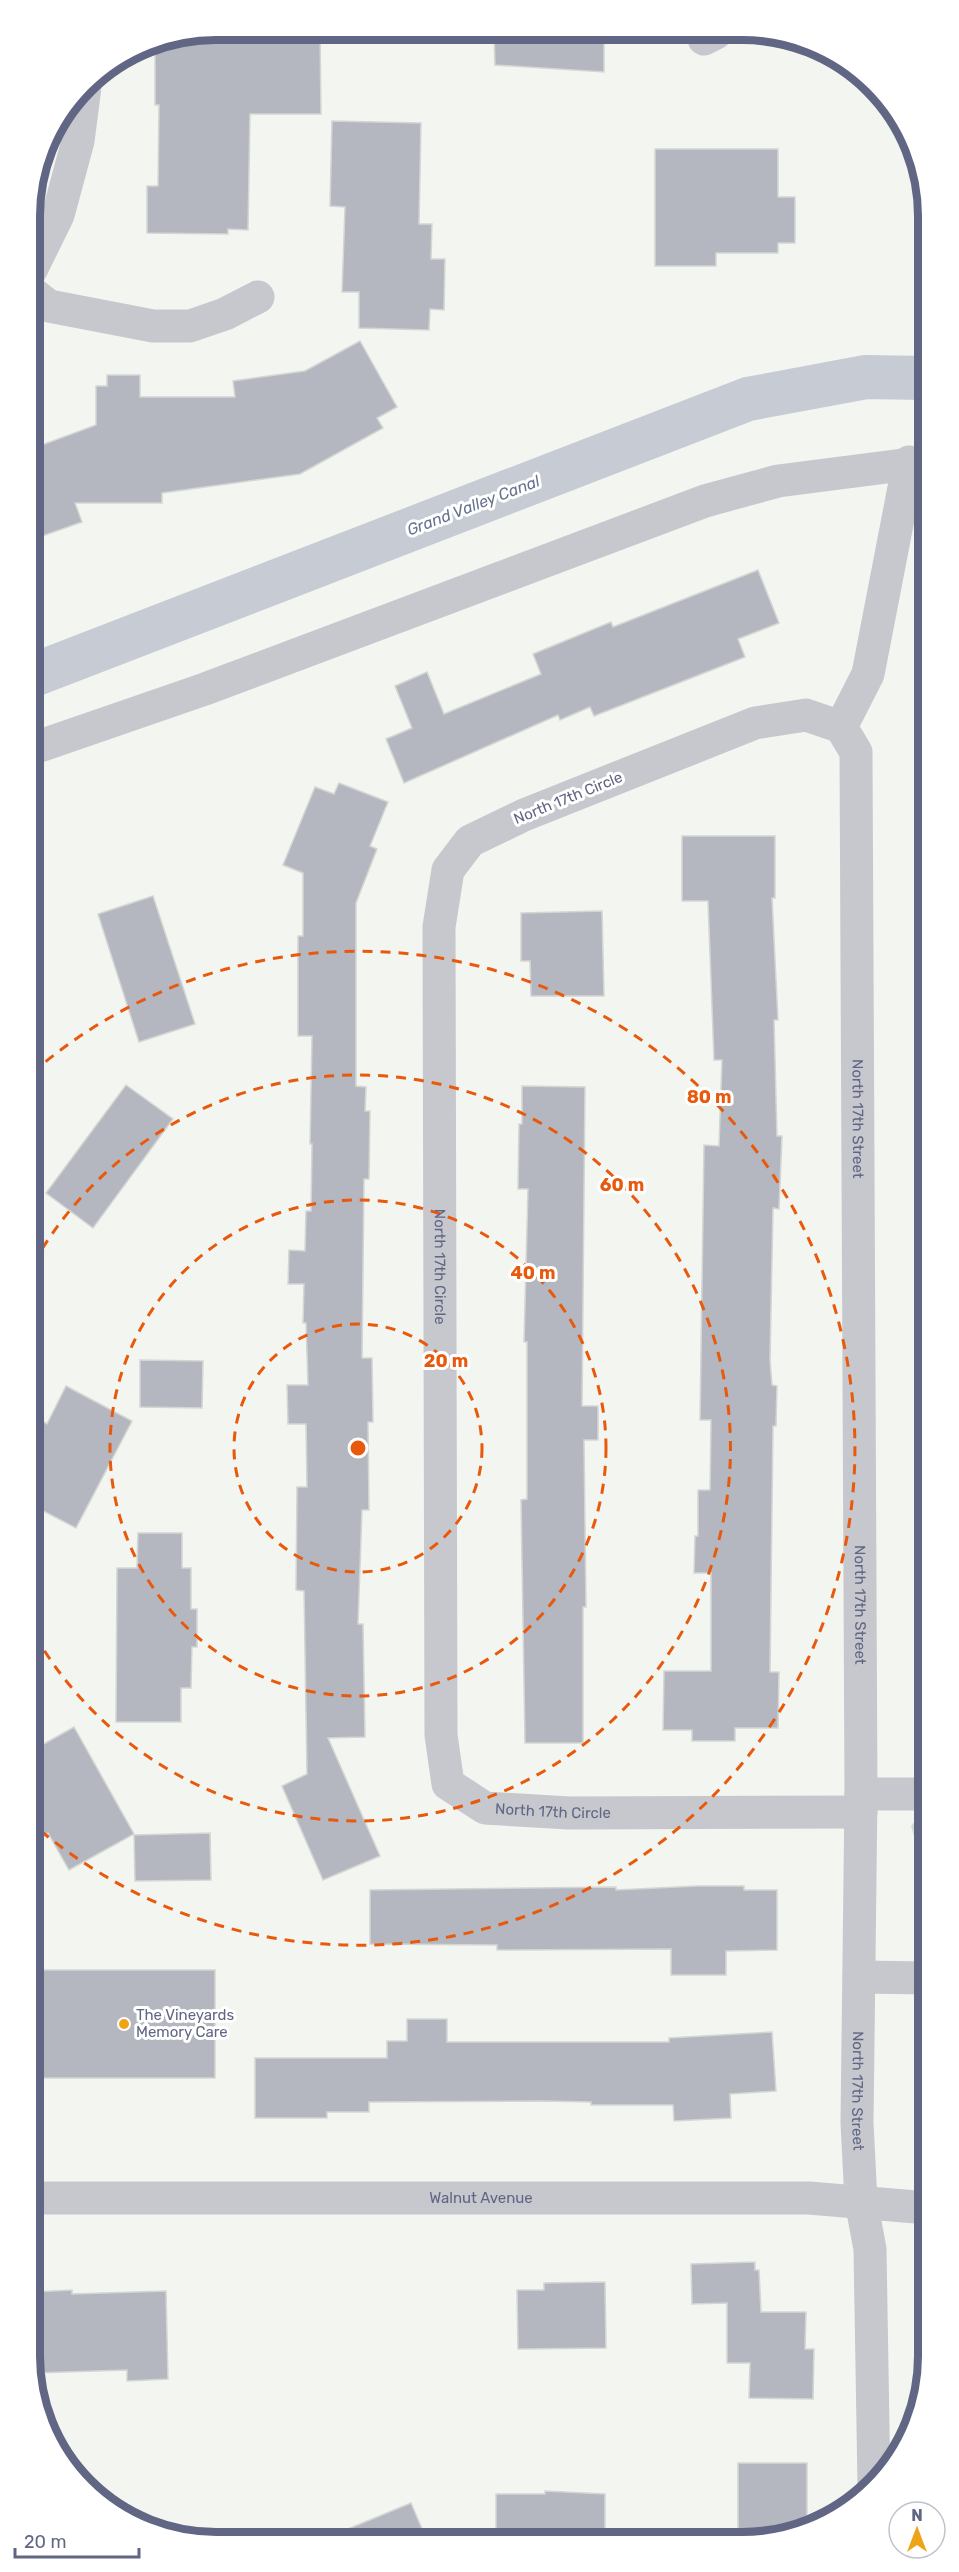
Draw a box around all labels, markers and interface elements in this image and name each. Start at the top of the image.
water label: Grand Valley Canal [404,471,543,540]
street label: North 17th Circle [511,768,625,828]
street label: North 17th Street [848,1059,867,1179]
text: 80 m [687,1086,731,1108]
text: 60 m [600,1174,644,1196]
street label: North 17th Circle [431,1209,449,1325]
text: 40 m [511,1262,555,1284]
text: 20 m [424,1350,468,1372]
centre of rings [348,1438,368,1458]
street label: North 17th Street [851,1545,869,1665]
street label: North 17th Circle [495,1800,611,1822]
place label: The Vineyards Memory Care [136,2006,235,2041]
marker: The Vineyards Memory Care [117,2017,131,2031]
street label: North 17th Street [848,2031,867,2151]
street label: Walnut Avenue [429,2189,533,2207]
north arrow [887,2500,947,2560]
text: N [911,2506,923,2525]
scale bar [15,2521,140,2559]
text: 20 m [24,2531,66,2553]

